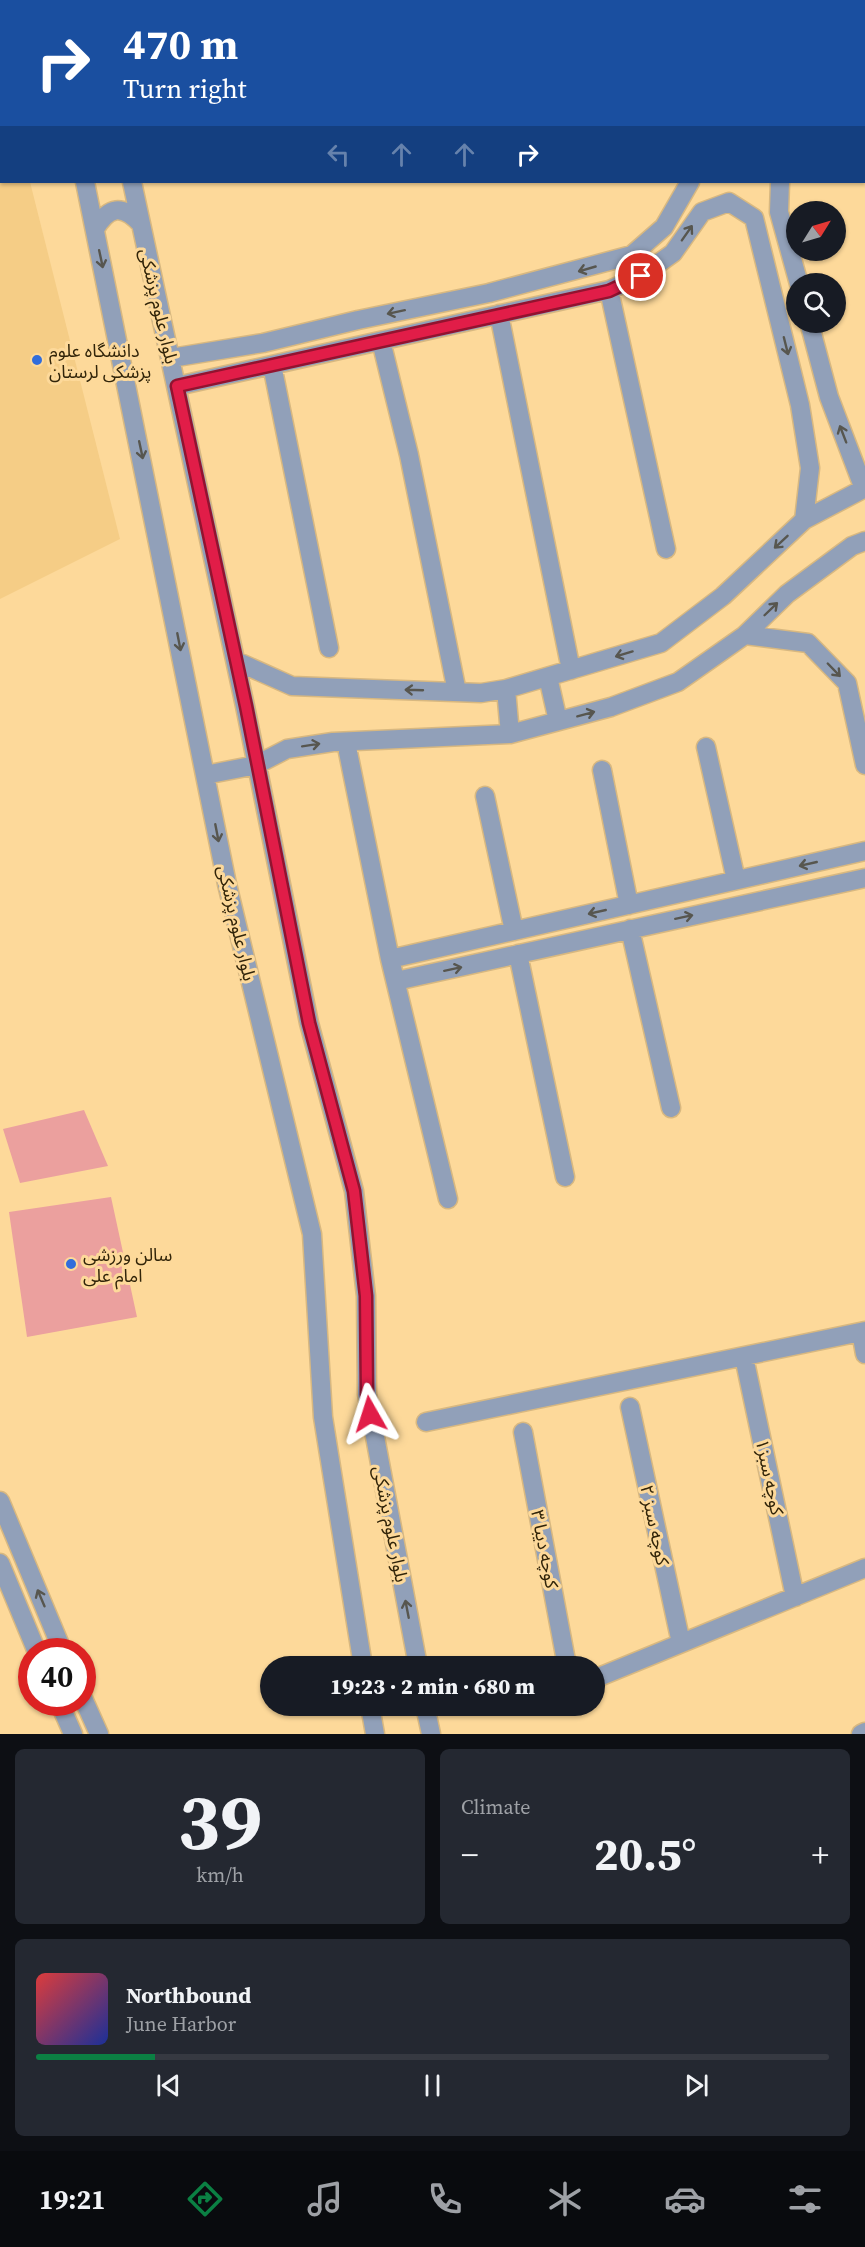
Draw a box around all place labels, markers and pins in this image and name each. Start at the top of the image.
pin [615,250,666,301]
place label: دانشگاه علوم پزشکی لرستان [49,338,151,384]
marker: دانشگاه علوم پزشکی لرستان [30,353,44,367]
place label: سالن ورزشی امام علی [83,1242,172,1290]
marker: سالن ورزشی امام علی [64,1257,78,1271]

